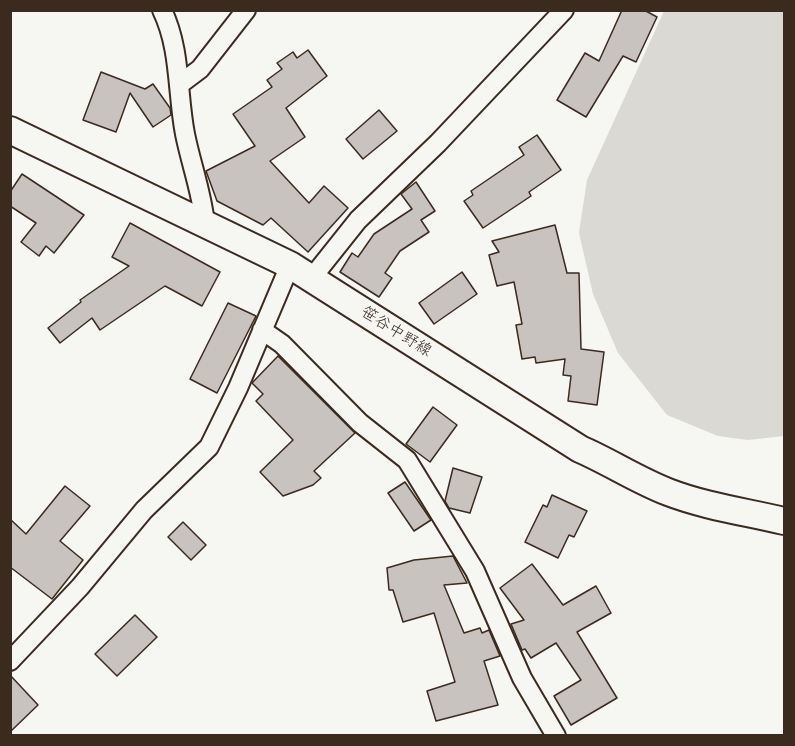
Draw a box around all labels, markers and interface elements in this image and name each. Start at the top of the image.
street label: 笹谷中野線 [357,303,435,361]

